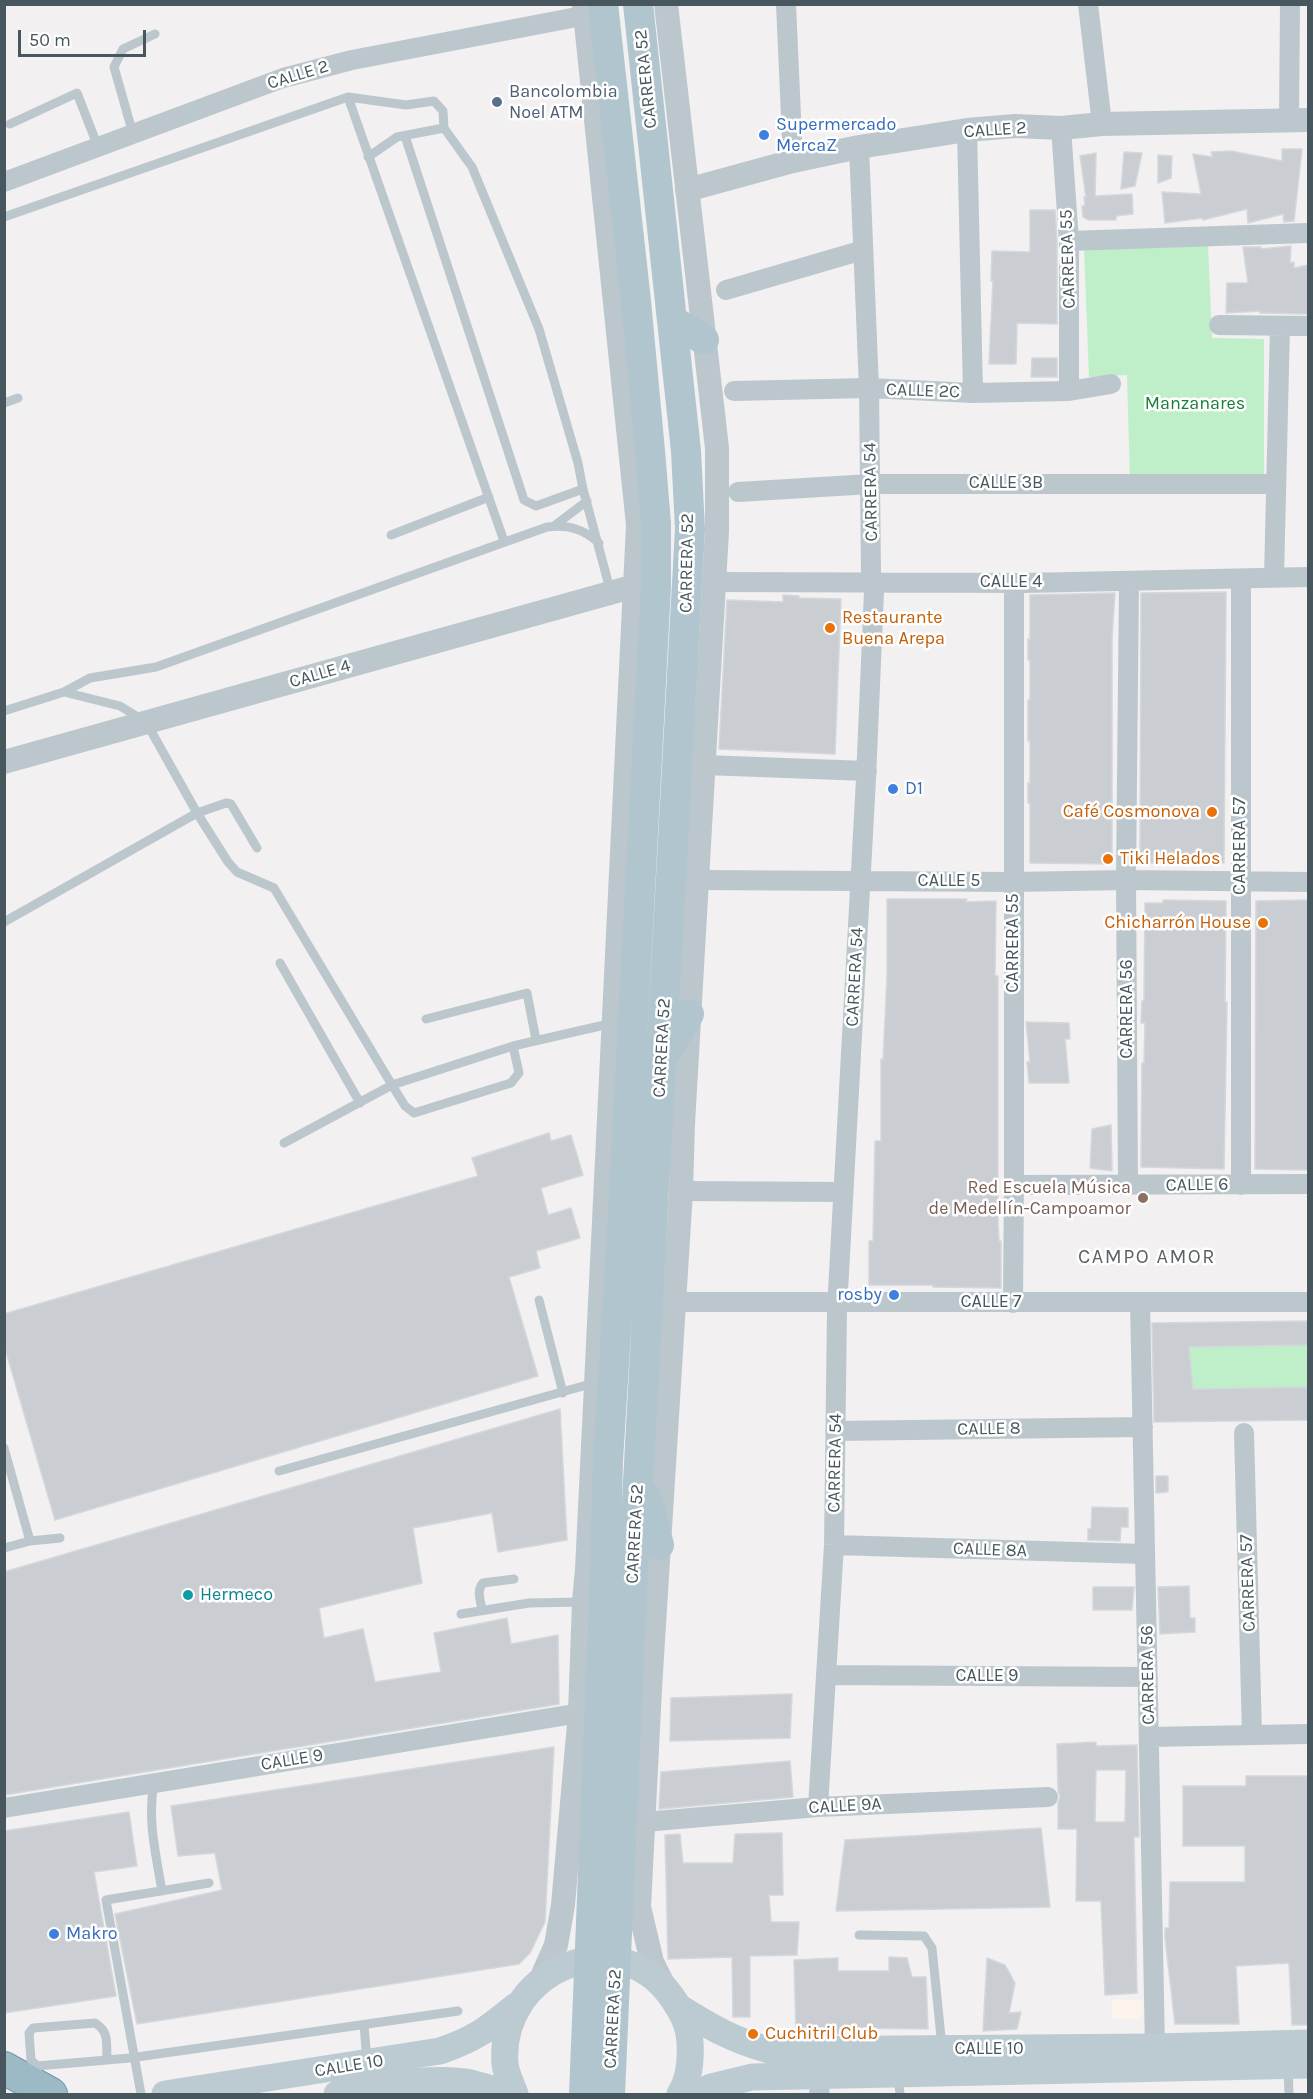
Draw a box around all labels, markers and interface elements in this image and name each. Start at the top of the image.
scale bar [21,18,148,56]
street label: CARRERA 52 [630,28,662,130]
text: 50 m [29,29,71,51]
street label: CALLE 2 [265,55,331,95]
place label: Bancolombia Noel ATM [509,81,618,124]
marker: Bancolombia Noel ATM [490,95,504,109]
place label: Supermercado MercaZ [776,114,896,156]
street label: CALLE 2 [963,117,1027,143]
marker: Supermercado MercaZ [757,128,771,142]
street label: CARRERA 55 [1055,209,1081,309]
street label: CALLE 2C [886,379,960,403]
park label: Manzanares [1145,393,1245,415]
street label: CARRERA 54 [859,442,883,542]
street label: CALLE 3B [969,472,1043,494]
street label: CARRERA 52 [675,513,699,613]
street label: CALLE 4 [980,571,1042,593]
place label: Restaurante Buena Arepa [842,607,945,650]
marker: Restaurante Buena Arepa [823,621,837,635]
street label: CALLE 4 [287,655,353,693]
place label: D1 [905,778,923,800]
marker: D1 [886,782,900,796]
street label: CARRERA 57 [1229,797,1251,895]
place label: Café Cosmonova [1063,801,1200,823]
marker: Café Cosmonova [1205,805,1219,819]
place label: Tiki Helados [1120,848,1220,870]
marker: Tiki Helados [1101,852,1115,866]
street label: CALLE 5 [918,870,980,892]
street label: CARRERA 55 [1002,893,1024,993]
place label: Chicharrón House [1104,912,1251,934]
marker: Chicharrón House [1256,916,1270,930]
street label: CARRERA 54 [842,927,868,1027]
street label: CARRERA 56 [1116,959,1138,1059]
street label: CARRERA 52 [649,998,675,1098]
street label: CALLE 6 [1165,1174,1229,1196]
place label: Red Escuela Música de Medellín-Campoamor [929,1177,1131,1220]
marker: Red Escuela Música de Medellín-Campoamor [1136,1191,1150,1205]
district label: CAMPO AMOR [1078,1245,1216,1269]
place label: rosby [837,1284,882,1306]
marker: rosby [887,1288,901,1302]
street label: CALLE 7 [960,1291,1022,1313]
street label: CARRERA 54 [823,1413,847,1513]
street label: CALLE 8 [957,1418,1021,1440]
street label: CARRERA 52 [622,1484,648,1584]
street label: CARRERA 57 [1236,1534,1260,1632]
street label: CALLE 8A [953,1538,1027,1562]
place label: Hermeco [200,1584,273,1606]
marker: Hermeco [181,1588,195,1602]
street label: CARRERA 56 [1136,1625,1160,1725]
street label: CALLE 9 [955,1665,1019,1687]
street label: CALLE 9 [259,1744,325,1776]
street label: CALLE 9A [808,1793,882,1819]
place label: Makro [66,1923,118,1945]
marker: Makro [47,1927,61,1941]
street label: CARRERA 52 [600,1969,626,2069]
place label: Cuchitril Club [765,2023,878,2045]
marker: Cuchitril Club [746,2027,760,2041]
street label: CALLE 10 [954,2038,1024,2060]
street label: CALLE 10 [313,2050,385,2082]

